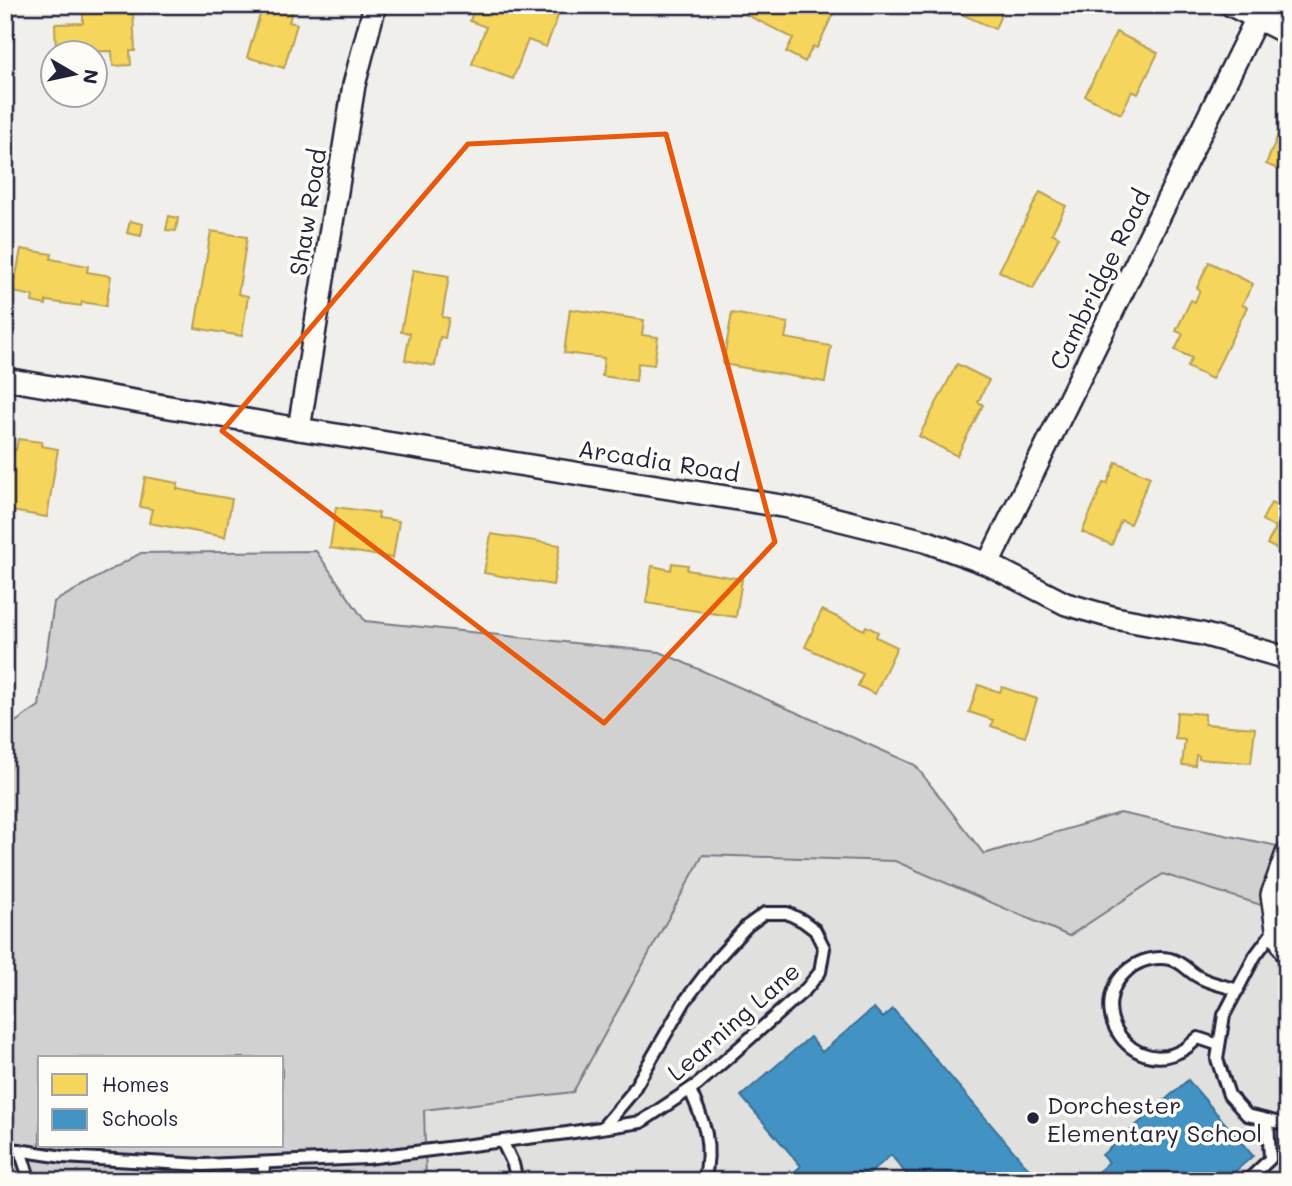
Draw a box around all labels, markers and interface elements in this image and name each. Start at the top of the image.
north arrow [38,38,108,108]
text: N [78,68,105,86]
street label: Shaw Road [282,146,332,278]
street label: Cambridge Road [1042,184,1156,374]
street label: Arcadia Road [576,432,742,488]
street label: Learning Lane [660,955,806,1087]
legend [38,1056,284,1148]
text: Homes [102,1070,169,1097]
place label: Dorchester Elementary School [1047,1089,1262,1148]
text: Schools [102,1104,178,1131]
marker: Dorchester Elementary School [1025,1110,1041,1126]

